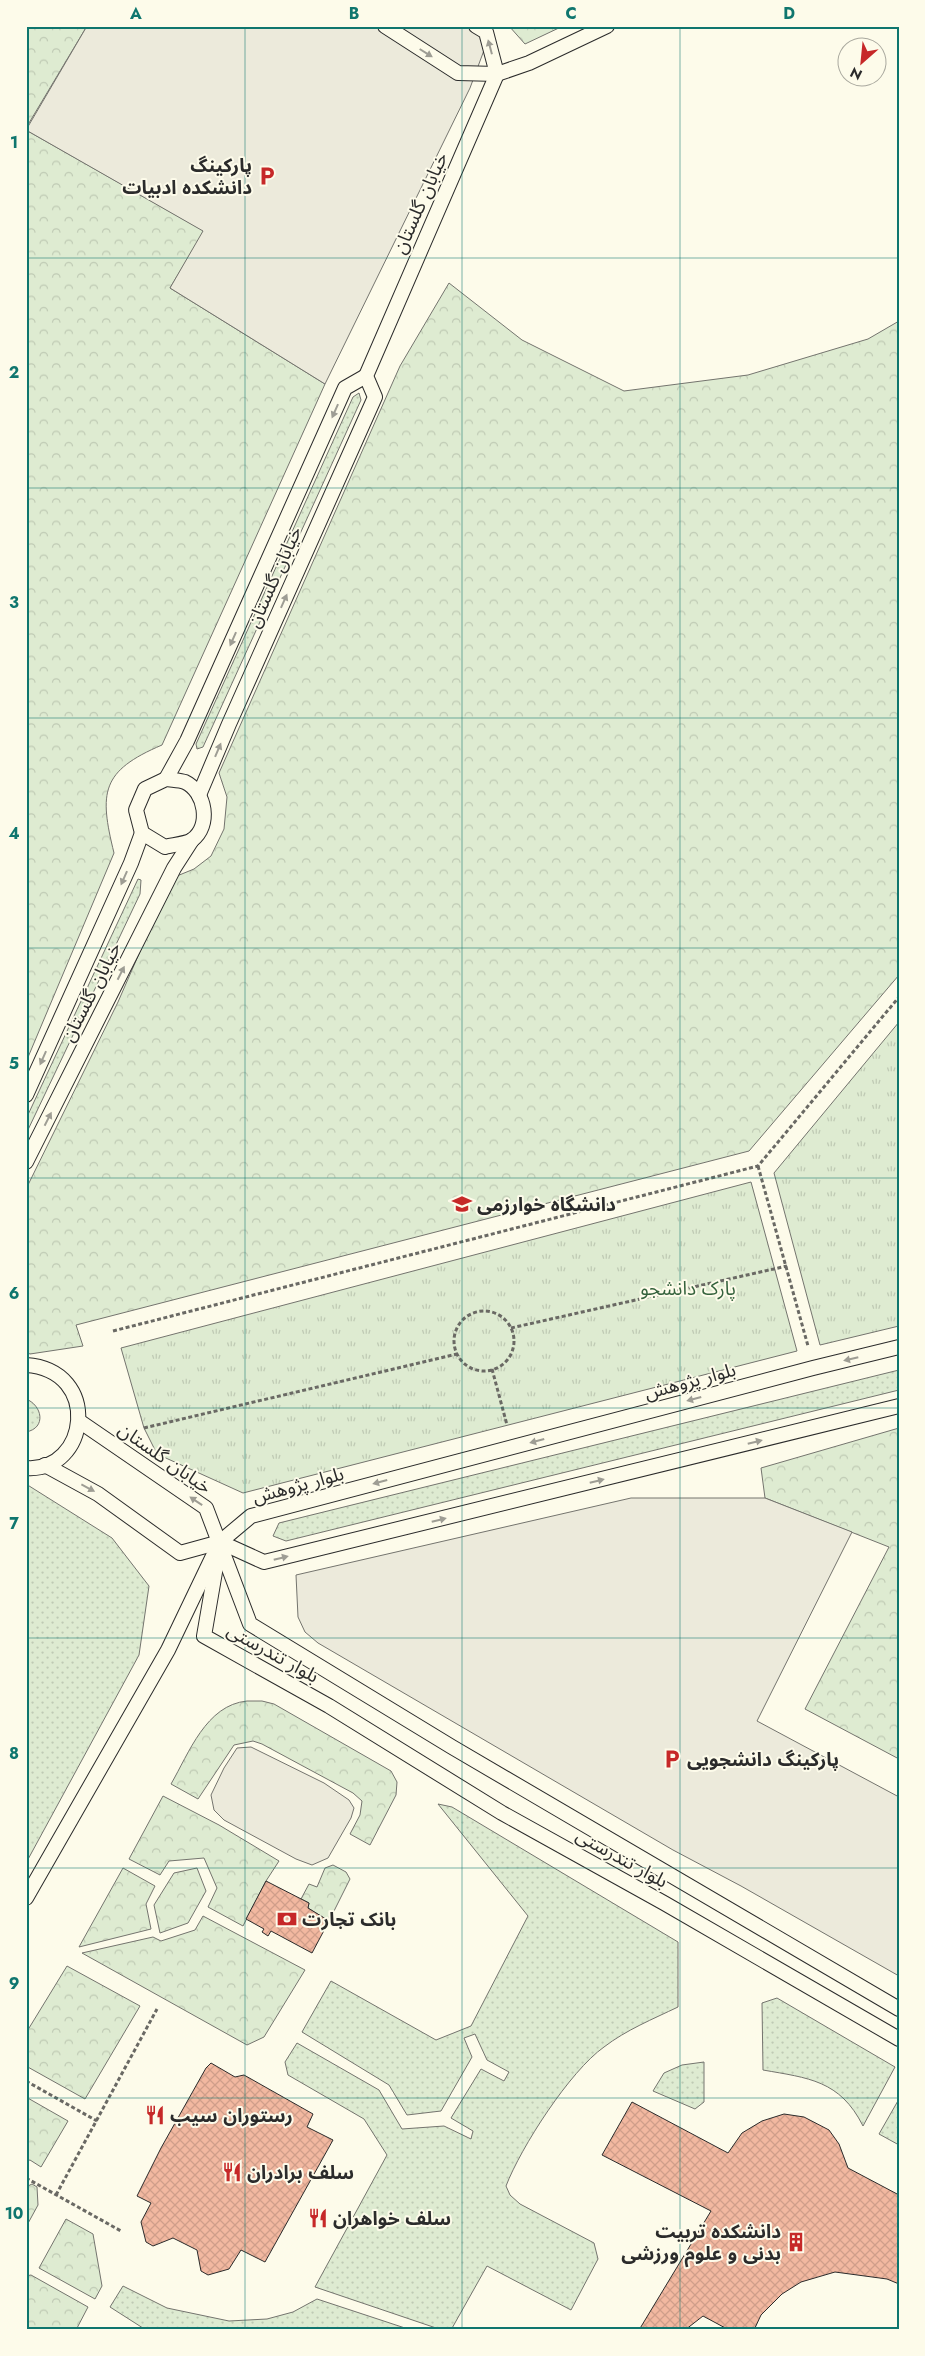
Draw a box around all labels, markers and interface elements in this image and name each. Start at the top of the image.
text: A [129,2,142,25]
text: B [349,2,359,25]
text: C [565,2,577,25]
text: D [783,2,795,25]
north arrow [838,38,888,88]
one-way arrow [486,40,494,55]
one-way arrow [419,48,433,58]
text: N [847,62,866,85]
text: 1 [10,131,18,154]
street label: خیابان گلستان [386,148,454,258]
place label: پارکینگ دانشکده ادبیات [122,152,252,201]
parking icon: پارکینگ دانشکده ادبیات [256,165,278,187]
text: 2 [9,361,19,384]
one-way arrow [331,404,339,418]
street label: خیابان گلستان [240,522,308,632]
text: 3 [9,591,19,614]
one-way arrow [280,594,288,608]
one-way arrow [228,632,236,646]
one-way arrow [215,742,222,757]
text: 4 [8,822,20,845]
one-way arrow [120,871,128,885]
street label: خیابان گلستان [54,938,128,1046]
one-way arrow [117,966,125,981]
one-way arrow [38,1051,46,1065]
text: 5 [9,1052,19,1075]
one-way arrow [44,1112,52,1126]
place label: دانشگاه خوارزمی [477,1191,616,1218]
school or university icon: دانشگاه خوارزمی [451,1193,473,1215]
park label: پارک دانشجو [640,1275,736,1302]
text: 6 [9,1282,19,1305]
one-way arrow [844,1355,859,1363]
street label: بلوار پژوهش [641,1356,739,1406]
one-way arrow [686,1396,701,1404]
street label: خیابان گلستان [113,1416,217,1500]
one-way arrow [529,1437,544,1445]
one-way arrow [747,1438,762,1446]
street label: بلوار پژوهش [249,1460,347,1510]
one-way arrow [590,1477,605,1485]
one-way arrow [372,1479,387,1487]
one-way arrow [81,1484,95,1492]
one-way arrow [189,1496,203,1506]
text: 7 [9,1512,19,1535]
one-way arrow [432,1516,447,1524]
one-way arrow [274,1554,289,1562]
street label: بلوار تندرستی [222,1617,324,1689]
text: 8 [9,1742,19,1765]
place label: پارکینگ دانشجویی [687,1746,839,1773]
parking icon: پارکینگ دانشجویی [661,1748,683,1770]
street label: بلوار تندرستی [571,1822,673,1894]
place label: بانک تجارت [302,1906,396,1933]
bank icon: بانک تجارت [276,1908,298,1930]
text: 9 [9,1972,19,1995]
place label: رستوران سیب [170,2102,293,2129]
restaurant icon: رستوران سیب [144,2104,166,2126]
place label: سلف برادران [247,2159,354,2186]
restaurant icon: سلف برادران [221,2161,243,2183]
text: 10 [5,2202,23,2225]
place label: سلف خواهران [333,2205,451,2232]
restaurant icon: سلف خواهران [307,2207,329,2229]
place label: دانشکده تربیت بدنی و علوم ورزشی [621,2218,781,2268]
building icon: دانشکده تربیت بدنی و علوم ورزشی [785,2231,807,2253]

